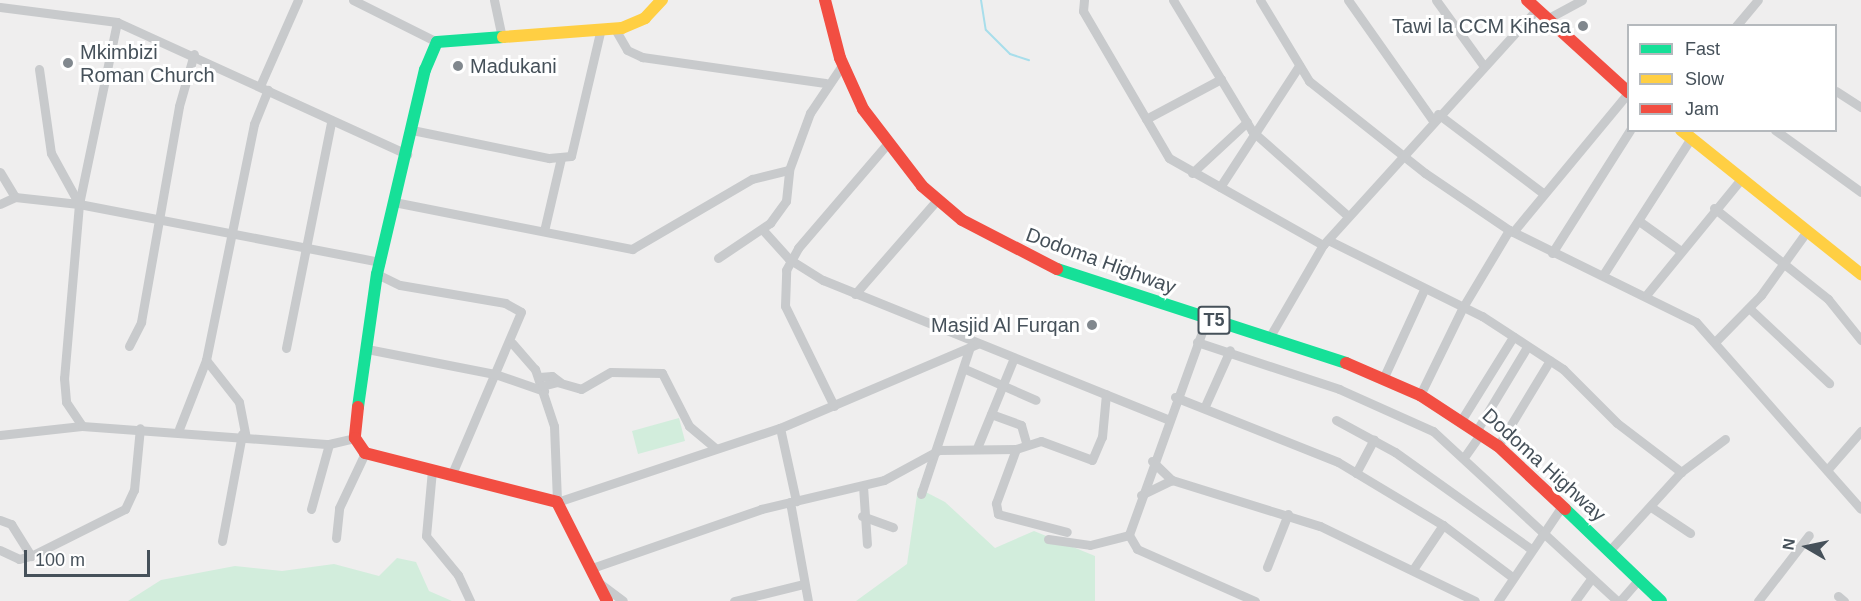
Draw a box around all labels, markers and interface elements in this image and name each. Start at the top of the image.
place label: Tawi la CCM Kihesa [1392,14,1571,38]
marker: Tawi la CCM Kihesa [1576,19,1590,33]
legend [1627,24,1837,132]
text: Fast [1685,39,1720,59]
place label: Mkimbizi Roman Church [80,40,215,87]
place label: Madukani [470,54,557,78]
marker: Mkimbizi Roman Church [61,56,75,70]
marker: Madukani [451,59,465,73]
text: Slow [1685,69,1724,89]
text: Jam [1685,99,1719,119]
street label: Dodoma Highway [1023,223,1179,299]
road number: T5 [1196,305,1232,335]
place label: Masjid Al Furqan [930,313,1080,337]
marker: Masjid Al Furqan [1085,318,1099,332]
street label: Dodoma Highway [1477,403,1611,527]
north arrow [1777,517,1837,577]
text: N [1779,537,1798,551]
scale bar [27,538,153,576]
text: 100 m [35,550,85,570]

